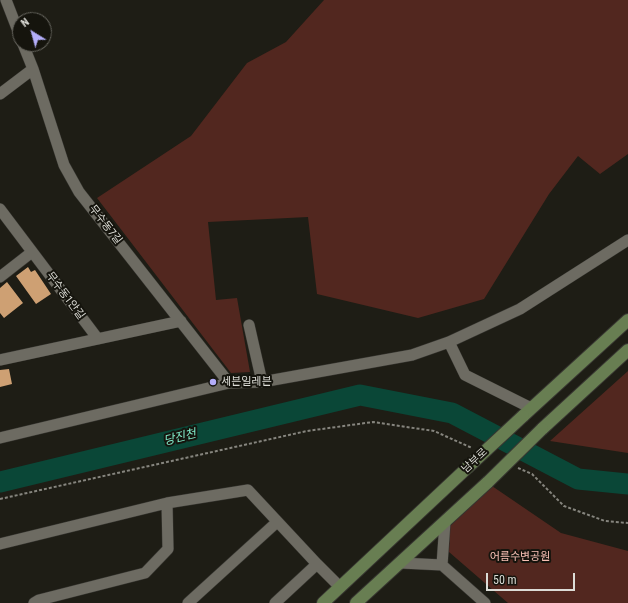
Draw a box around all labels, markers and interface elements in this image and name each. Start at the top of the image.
north arrow [12,12,52,52]
text: N [18,16,32,30]
street label: 무수동7길 [86,203,124,247]
street label: 무수동1안길 [43,270,87,322]
place label: 세븐일레븐 [221,375,272,389]
marker: 세븐일레븐 [208,377,218,387]
water label: 당진천 [162,427,198,449]
street label: 남부로 [459,446,491,476]
park label: 어름수변공원 [490,550,550,564]
scale bar [488,565,577,591]
text: 50 m [493,573,517,587]

